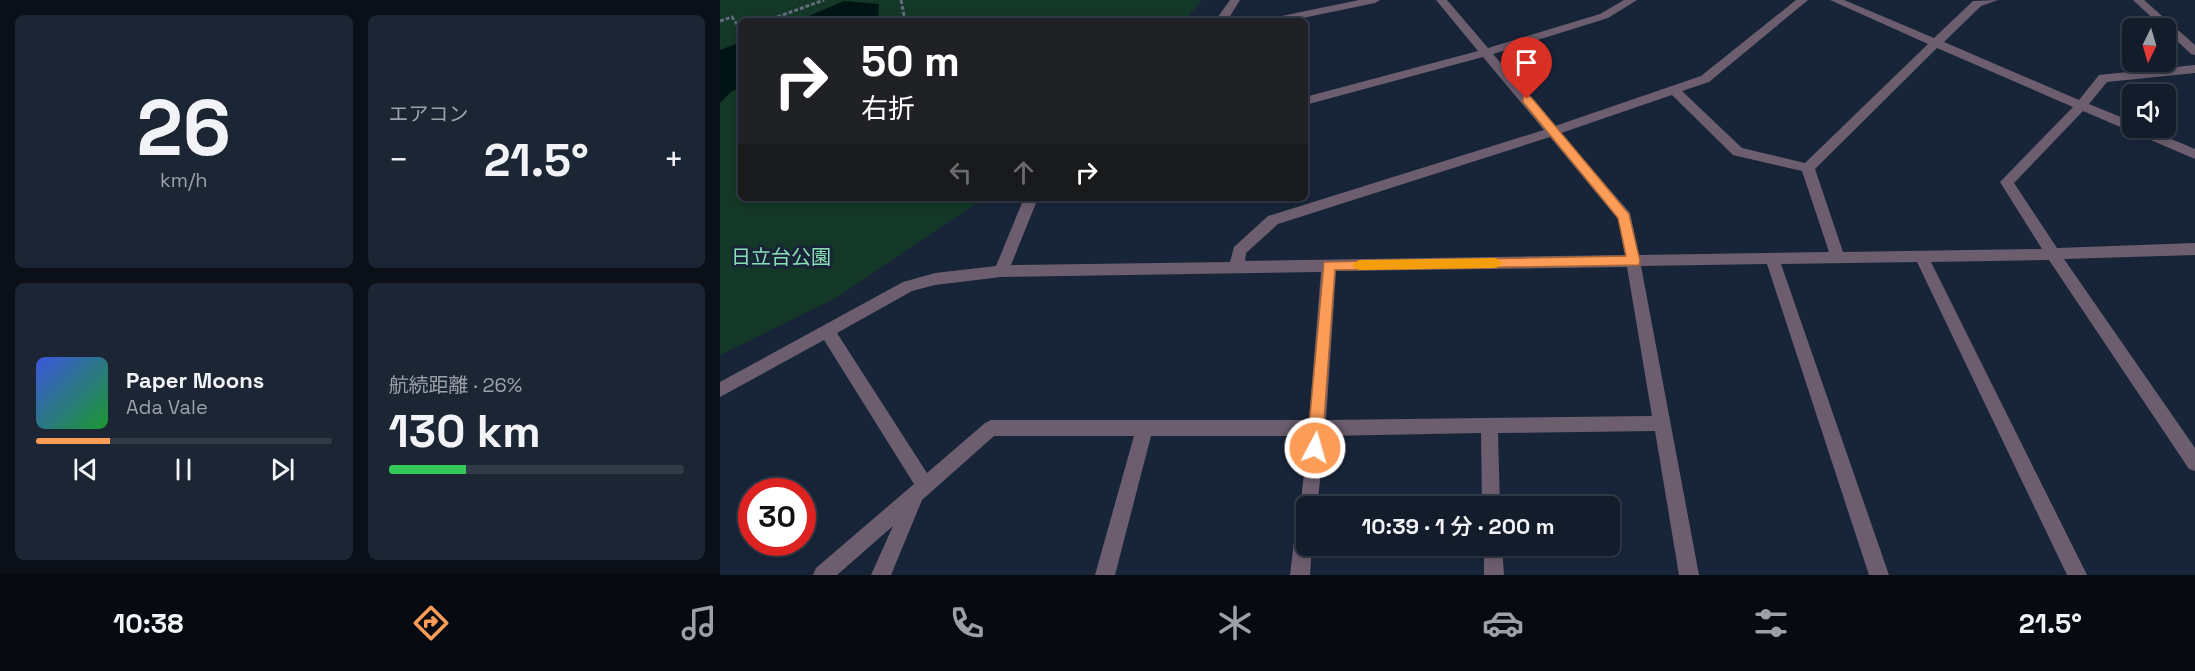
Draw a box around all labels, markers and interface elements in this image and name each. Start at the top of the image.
north arrow [2122,18,2176,72]
map controls [2122,18,2176,138]
text: 50 m [861,35,960,88]
pin [1501,37,1552,99]
icon: right [762,42,840,120]
icon: arrive [1510,46,1543,79]
text: 26 [136,78,231,178]
button: sound [2122,84,2176,138]
text: 右折 [861,91,915,126]
text: エアコン [389,101,469,127]
text: 21.5° [484,132,589,189]
text: − [389,139,409,181]
text: + [664,139,684,181]
icon: left [944,156,977,189]
icon: ahead [1007,156,1040,189]
icon: right [1070,156,1103,189]
text: km/h [160,167,208,193]
park label: 日立台公園 [731,244,831,270]
text: Paper Moons [126,366,264,394]
text: 航続距離 · 26% [389,372,522,398]
text: Ada Vale [126,394,208,420]
text: 130 km [389,403,541,460]
position arrow [1283,416,1347,480]
icon: previous [69,453,102,486]
icon: pause [167,453,200,486]
icon: next [266,453,299,486]
speed limit sign: 30 [738,478,816,556]
text: 10:39 · 1 分 · 200 m [1361,512,1555,540]
icon: directions [410,602,452,644]
icon: music [678,602,720,644]
icon: phone [946,602,988,644]
icon: climate [1214,602,1256,644]
icon: car [1482,602,1524,644]
icon: filters [1750,602,1792,644]
text: 10:38 [113,606,183,641]
text: 21.5° [2019,606,2082,641]

